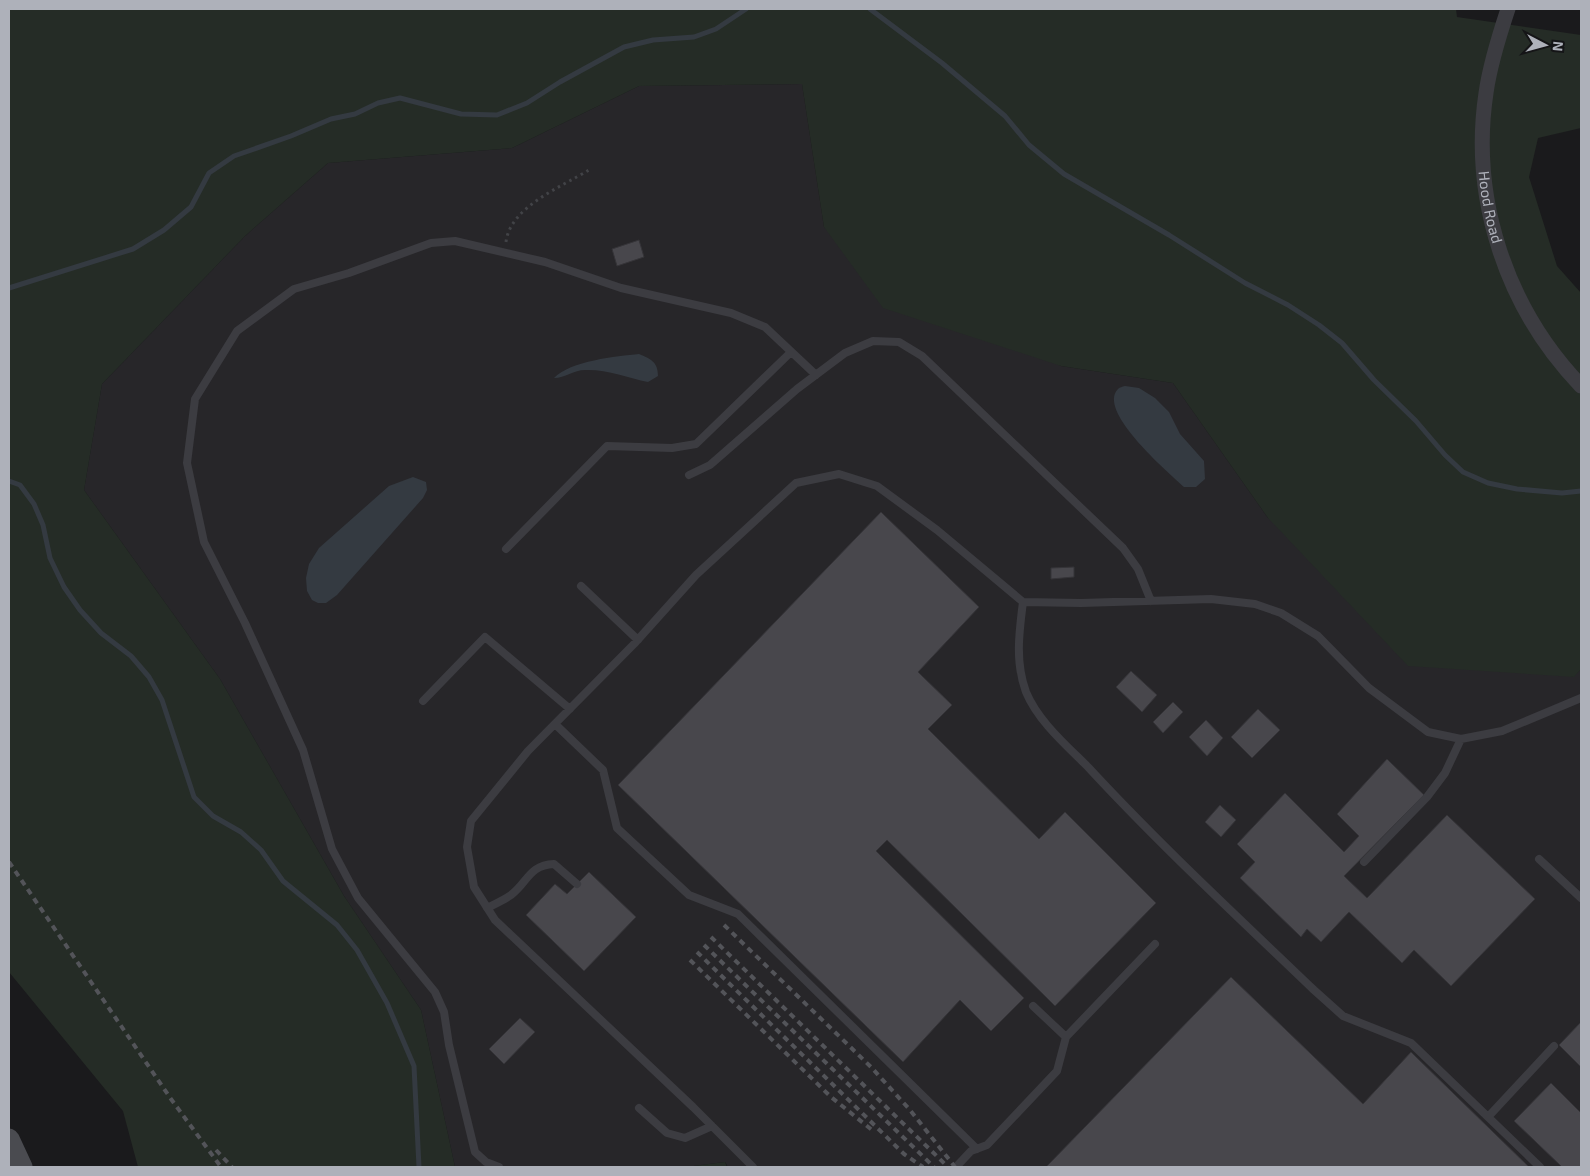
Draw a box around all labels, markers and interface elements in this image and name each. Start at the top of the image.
north arrow [1520,20,1570,70]
text: N [1549,40,1567,52]
street label: Hood Road [1476,170,1507,245]

